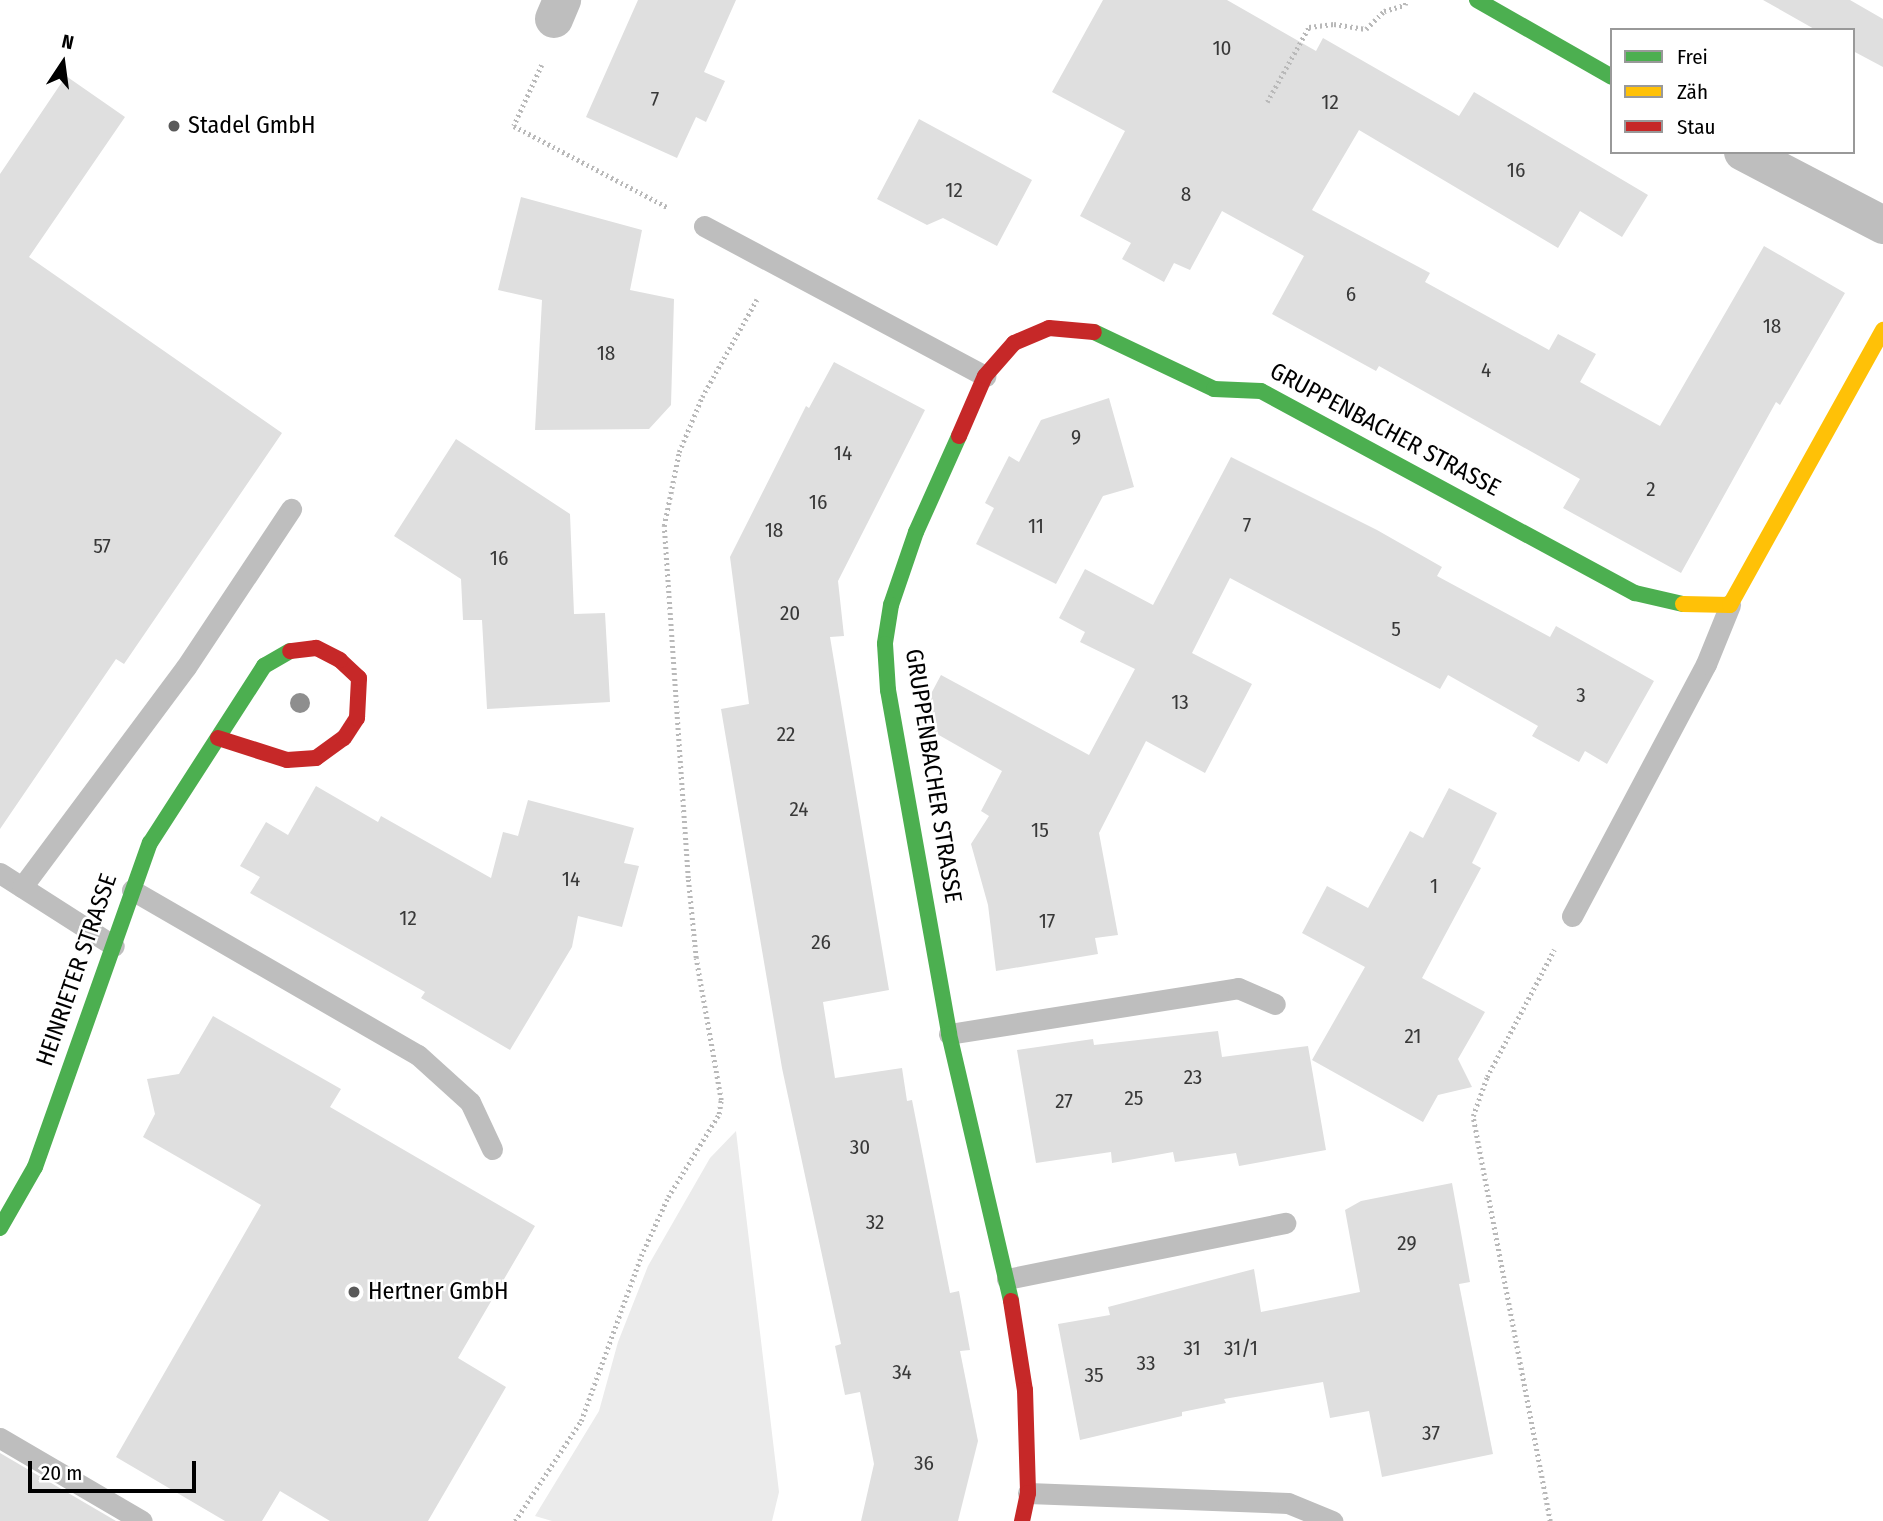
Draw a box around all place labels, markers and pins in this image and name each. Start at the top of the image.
place label: Stadel GmbH [188,112,316,140]
marker: Stadel GmbH [166,118,182,134]
place label: Hertner GmbH [368,1278,509,1306]
marker: Hertner GmbH [346,1284,362,1300]

